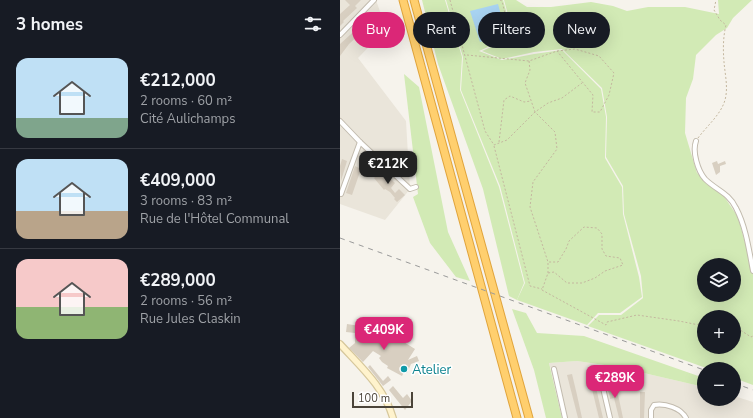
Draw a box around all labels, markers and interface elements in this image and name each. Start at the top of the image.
chip: Buy [352,12,405,48]
chip: Rent [413,12,470,48]
chip: Filters [478,12,545,48]
chip: New [553,12,610,48]
text: 3 homes [16,13,83,36]
icon: filters [302,13,324,35]
text: €212,000 [140,69,216,92]
icon: home [48,74,96,122]
text: 2 rooms · 60 m² [140,92,232,110]
text: Cité Aulichamps [140,110,235,128]
pin: €212K [360,151,416,185]
text: €212K [368,155,408,173]
text: €409,000 [140,169,216,192]
icon: home [48,175,96,223]
text: 3 rooms · 83 m² [140,192,232,210]
text: Rue de l'Hôtel Communal [140,210,289,228]
map controls [697,258,741,406]
button: layers [697,258,741,302]
text: €289,000 [140,269,216,292]
icon: home [48,275,96,323]
text: 2 rooms · 56 m² [140,292,232,310]
text: Rue Jules Claskin [140,310,241,328]
button: + [697,310,741,354]
pin: €409K [356,317,412,351]
text: €409K [364,321,404,339]
place label: Atelier [412,361,451,379]
button: − [697,362,741,406]
marker: Atelier [399,364,409,374]
pin: €289K [587,365,643,399]
text: €289K [595,369,635,387]
scale bar [352,390,413,409]
text: 100 m [358,391,390,406]

